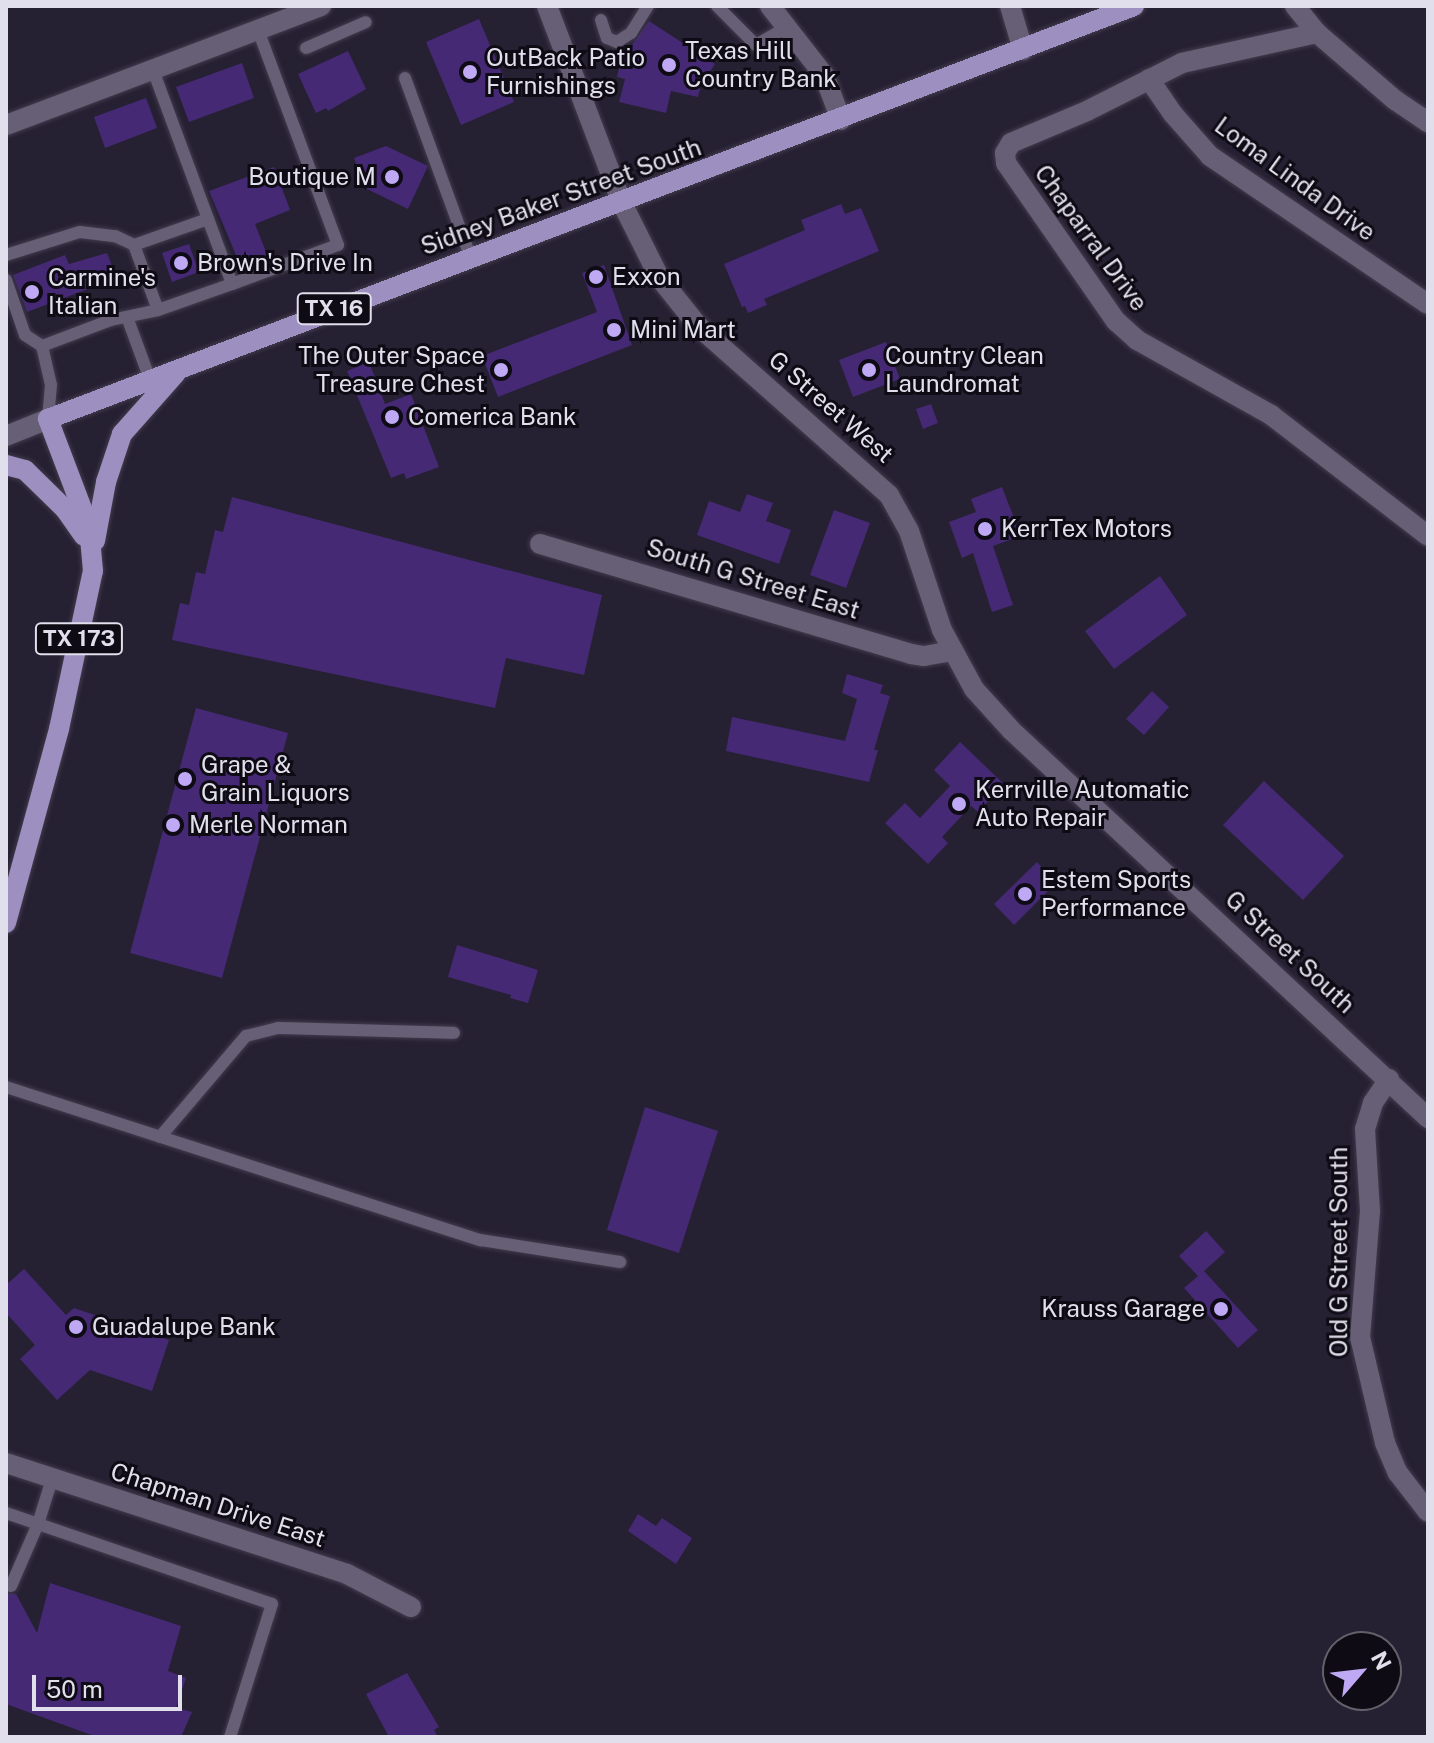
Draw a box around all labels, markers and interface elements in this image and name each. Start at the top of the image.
place label: Texas Hill Country Bank [685,37,837,93]
place label: OutBack Patio Furnishings [486,44,645,100]
marker: Texas Hill Country Bank [660,56,678,74]
marker: OutBack Patio Furnishings [461,63,479,81]
street label: Loma Linda Drive [1209,111,1381,247]
street label: Sidney Baker Street South [417,133,705,261]
street label: Chaparral Drive [1028,160,1154,316]
place label: Boutique M [248,163,376,191]
marker: Boutique M [383,168,401,186]
place label: Brown's Drive In [197,249,373,277]
marker: Brown's Drive In [172,254,190,272]
place label: Exxon [612,263,680,291]
place label: Carmine's Italian [48,264,156,320]
marker: Exxon [587,268,605,286]
marker: Carmine's Italian [23,283,41,301]
road number: TX 16 [296,291,372,327]
place label: Mini Mart [630,316,736,344]
marker: Mini Mart [605,321,623,339]
place label: The Outer Space Treasure Chest [298,342,485,398]
place label: Country Clean Laundromat [885,342,1044,398]
street label: G Street West [763,345,899,469]
marker: The Outer Space Treasure Chest [492,361,510,379]
marker: Country Clean Laundromat [860,361,878,379]
place label: Comerica Bank [408,403,576,431]
marker: Comerica Bank [383,408,401,426]
place label: KerrTex Motors [1001,515,1172,543]
marker: KerrTex Motors [976,520,994,538]
street label: South G Street East [643,533,863,625]
road number: TX 173 [33,621,125,657]
place label: Grape & Grain Liquors [201,751,350,807]
marker: Grape & Grain Liquors [176,770,194,788]
place label: Kerrville Automatic Auto Repair [975,776,1190,832]
marker: Kerrville Automatic Auto Repair [950,795,968,813]
place label: Merle Norman [189,811,348,839]
marker: Merle Norman [164,816,182,834]
place label: Estem Sports Performance [1041,866,1191,922]
marker: Estem Sports Performance [1016,885,1034,903]
street label: G Street South [1219,885,1361,1019]
street label: Old G Street South [1325,1147,1353,1357]
place label: Krauss Garage [1041,1295,1205,1323]
marker: Krauss Garage [1212,1300,1230,1318]
place label: Guadalupe Bank [92,1313,276,1341]
marker: Guadalupe Bank [67,1318,85,1336]
street label: Chapman Drive East [107,1457,329,1553]
north arrow [1322,1631,1402,1711]
text: N [1366,1647,1397,1674]
scale bar [36,1659,186,1709]
text: 50 m [46,1675,103,1703]

